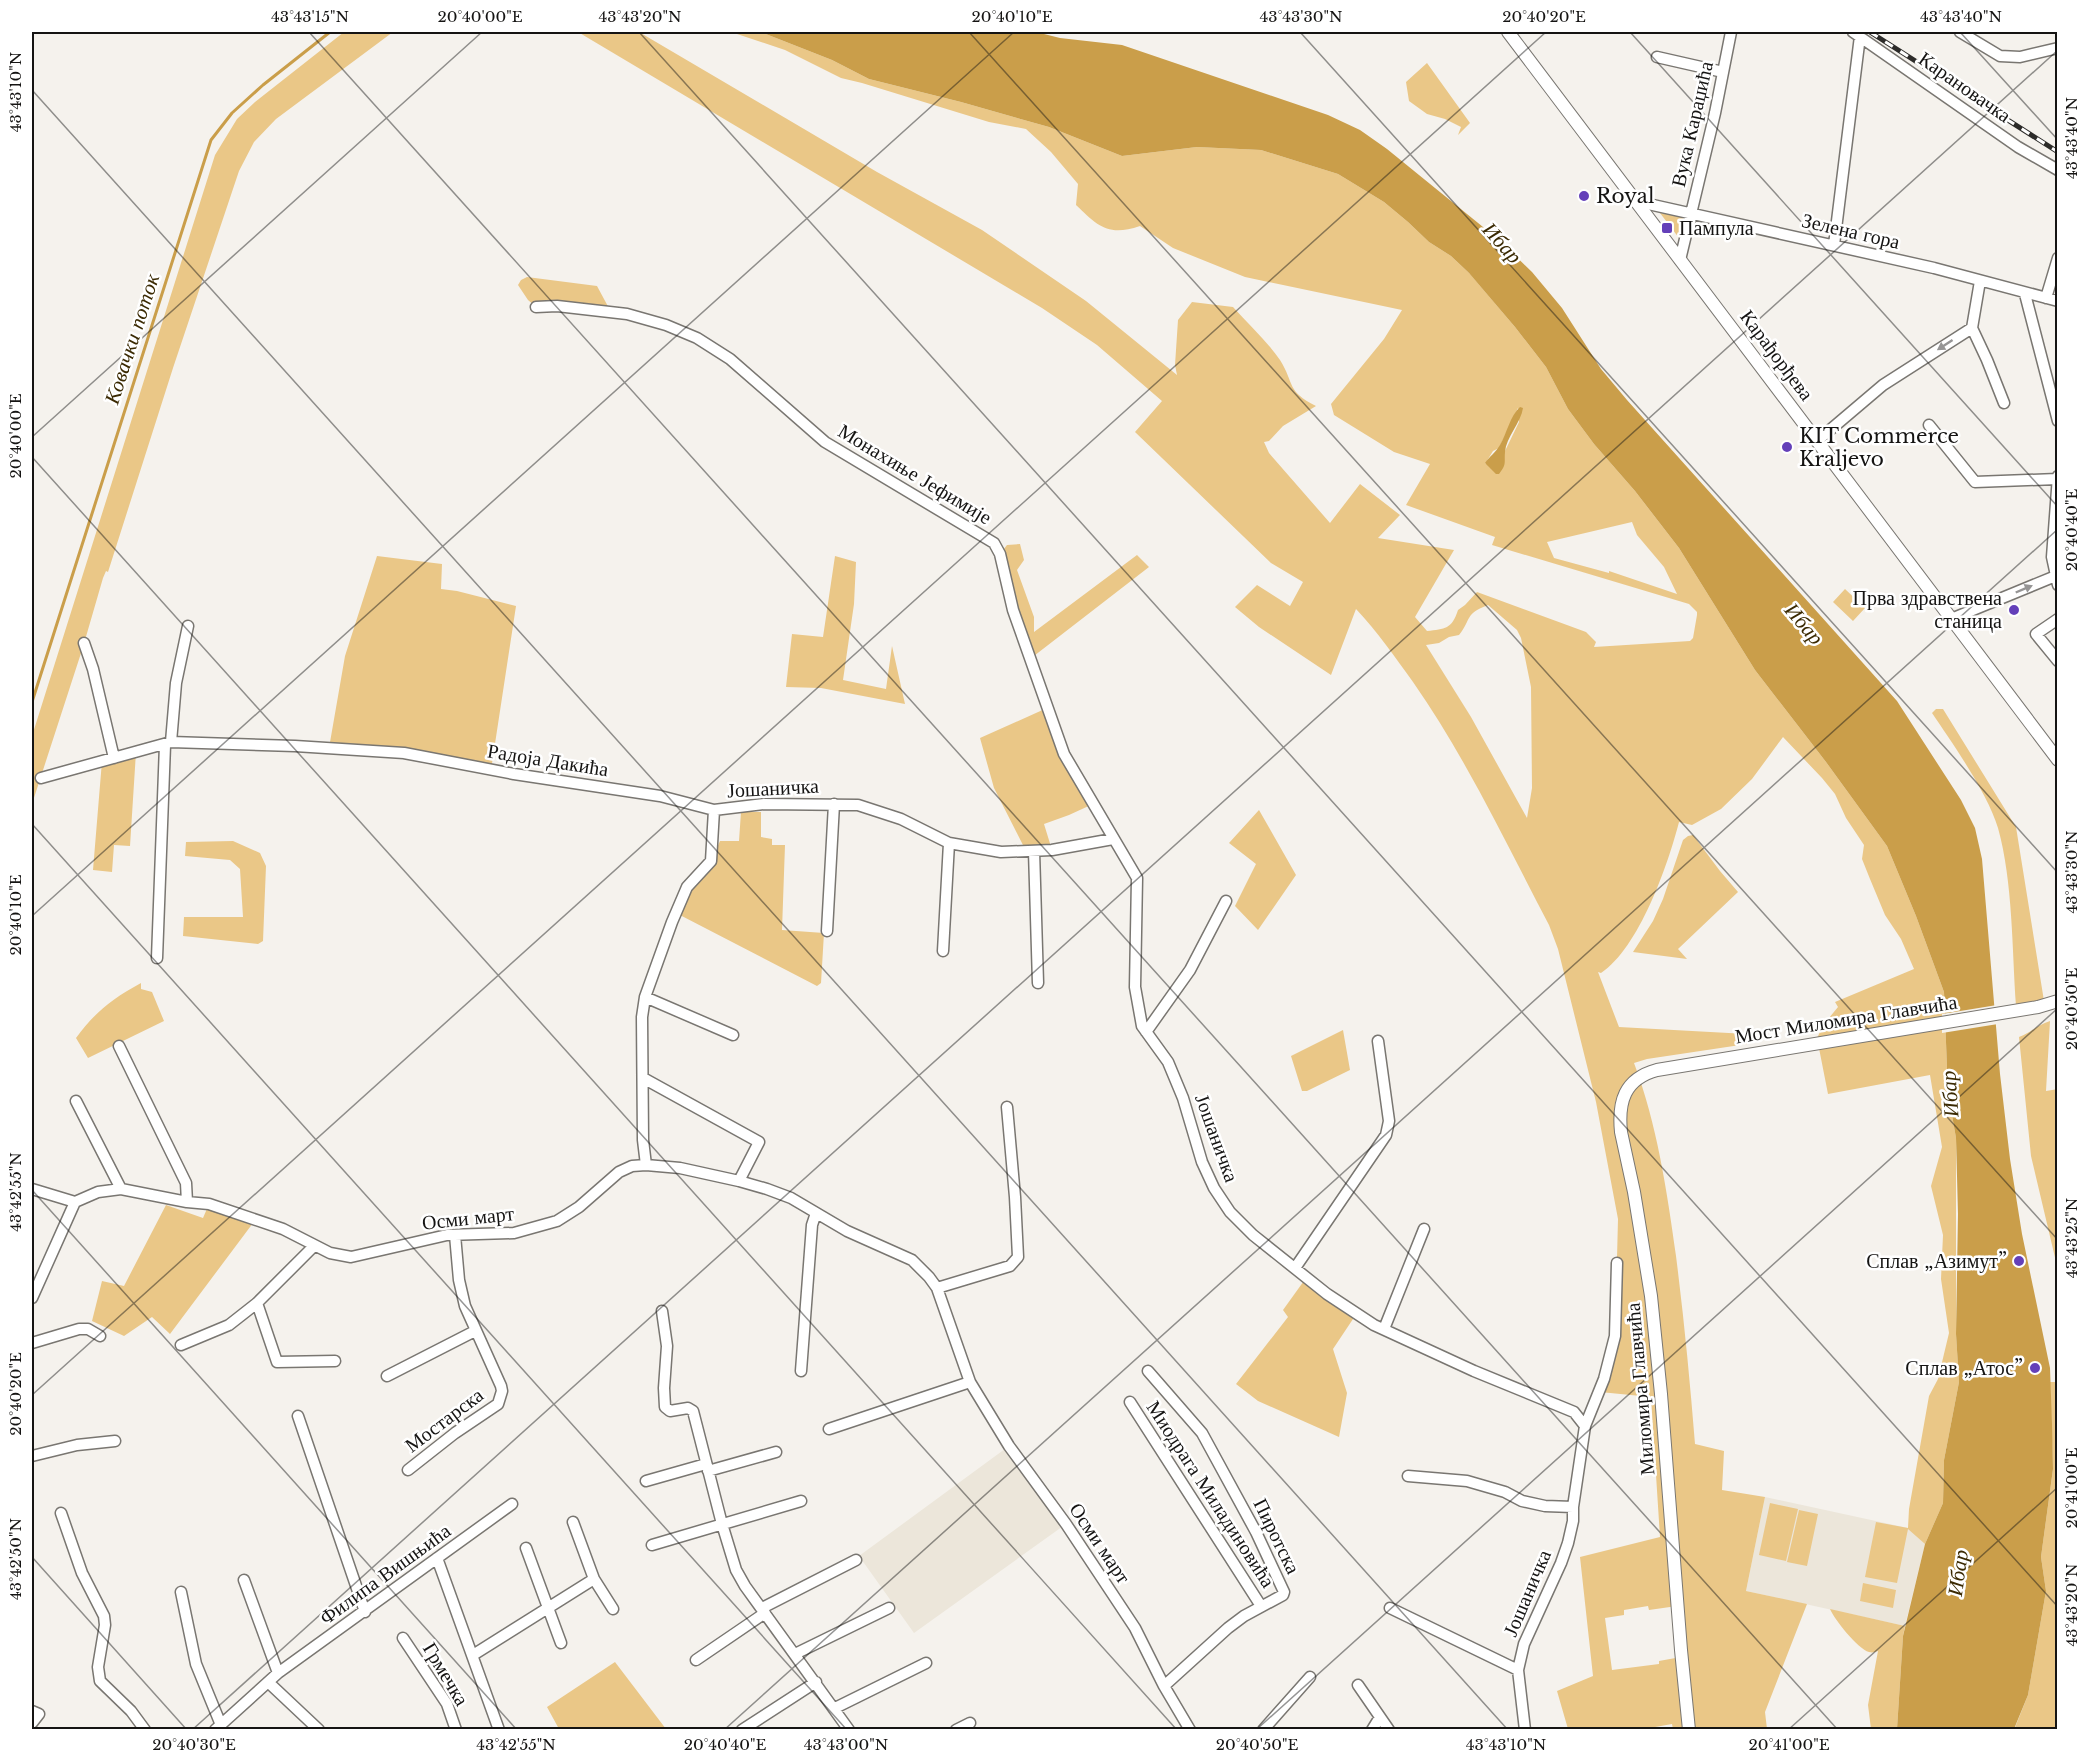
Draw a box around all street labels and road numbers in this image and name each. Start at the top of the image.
street label: Карановачка [1914,46,2016,128]
street label: Вука Караџића [1666,59,1718,189]
street label: Зелена гора [1800,208,1902,254]
street label: Карађорђева [1735,305,1819,405]
street label: Монахиње Јефимије [834,419,996,529]
street label: Радоја Дакића [486,739,610,781]
street label: Јошаничка [727,774,820,802]
street label: Мост Миломира Главчића [1733,990,1959,1048]
street label: Јошаничка [1190,1091,1244,1185]
street label: Осми март [421,1201,515,1235]
street label: Миломира Главчића [1620,1302,1660,1476]
street label: Мостарска [400,1383,488,1457]
street label: Миодрага Миладиновића [1142,1396,1280,1592]
street label: Пиротска [1248,1494,1306,1578]
street label: Осми март [1064,1498,1136,1588]
street label: Филипа Вишњића [315,1518,455,1630]
street label: Јошаничка [1498,1546,1556,1640]
street label: Грмечка [418,1638,474,1710]

